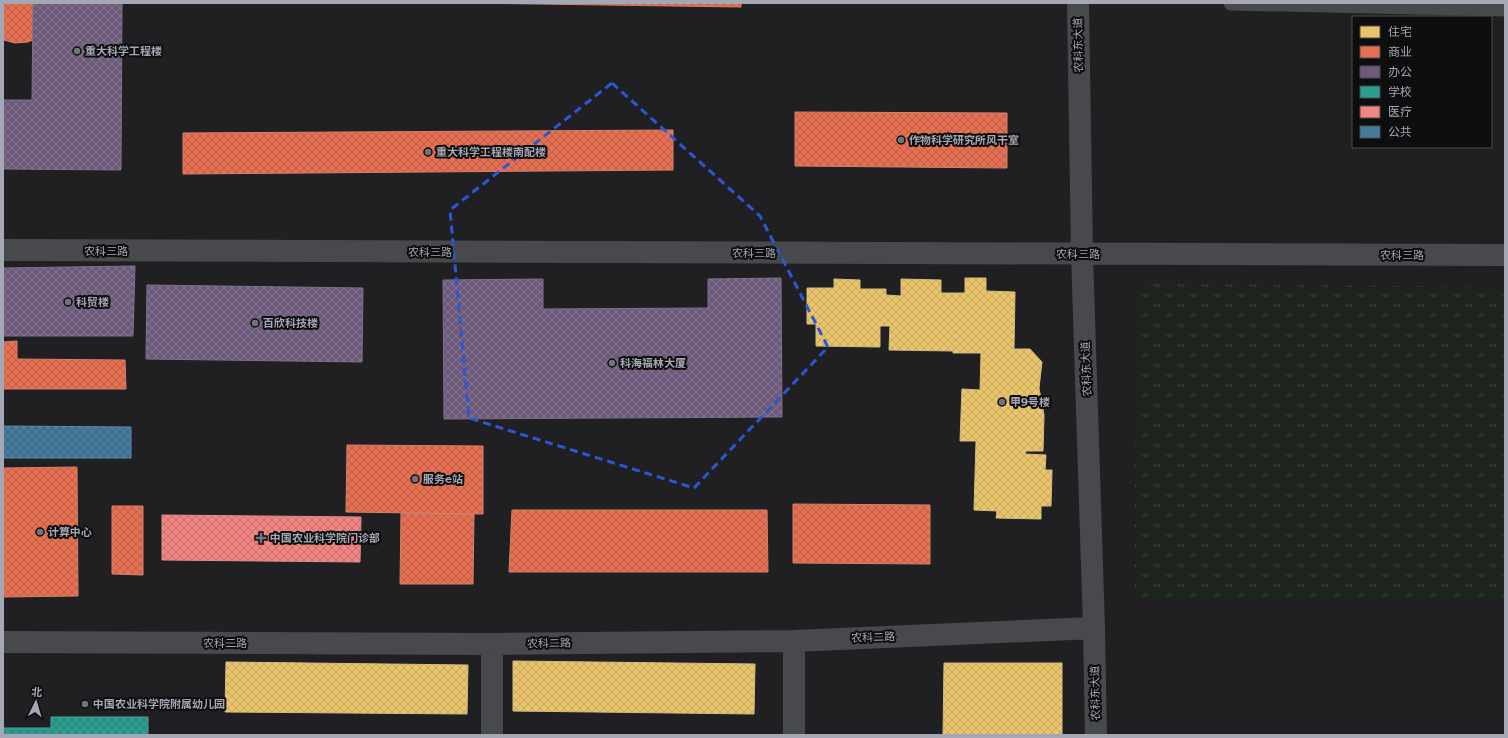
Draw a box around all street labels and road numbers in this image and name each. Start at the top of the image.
street label: 农科东大道 [1071,17,1085,73]
street label: 农科三路 [84,244,128,258]
street label: 农科三路 [408,245,452,259]
street label: 农科三路 [732,246,776,260]
street label: 农科三路 [1056,247,1100,261]
street label: 农科三路 [1380,248,1424,262]
street label: 农科东大道 [1078,341,1094,397]
street label: 农科二路 [851,629,895,645]
street label: 农科二路 [203,636,247,650]
street label: 农科二路 [527,636,571,650]
street label: 农科东大道 [1088,665,1102,721]

